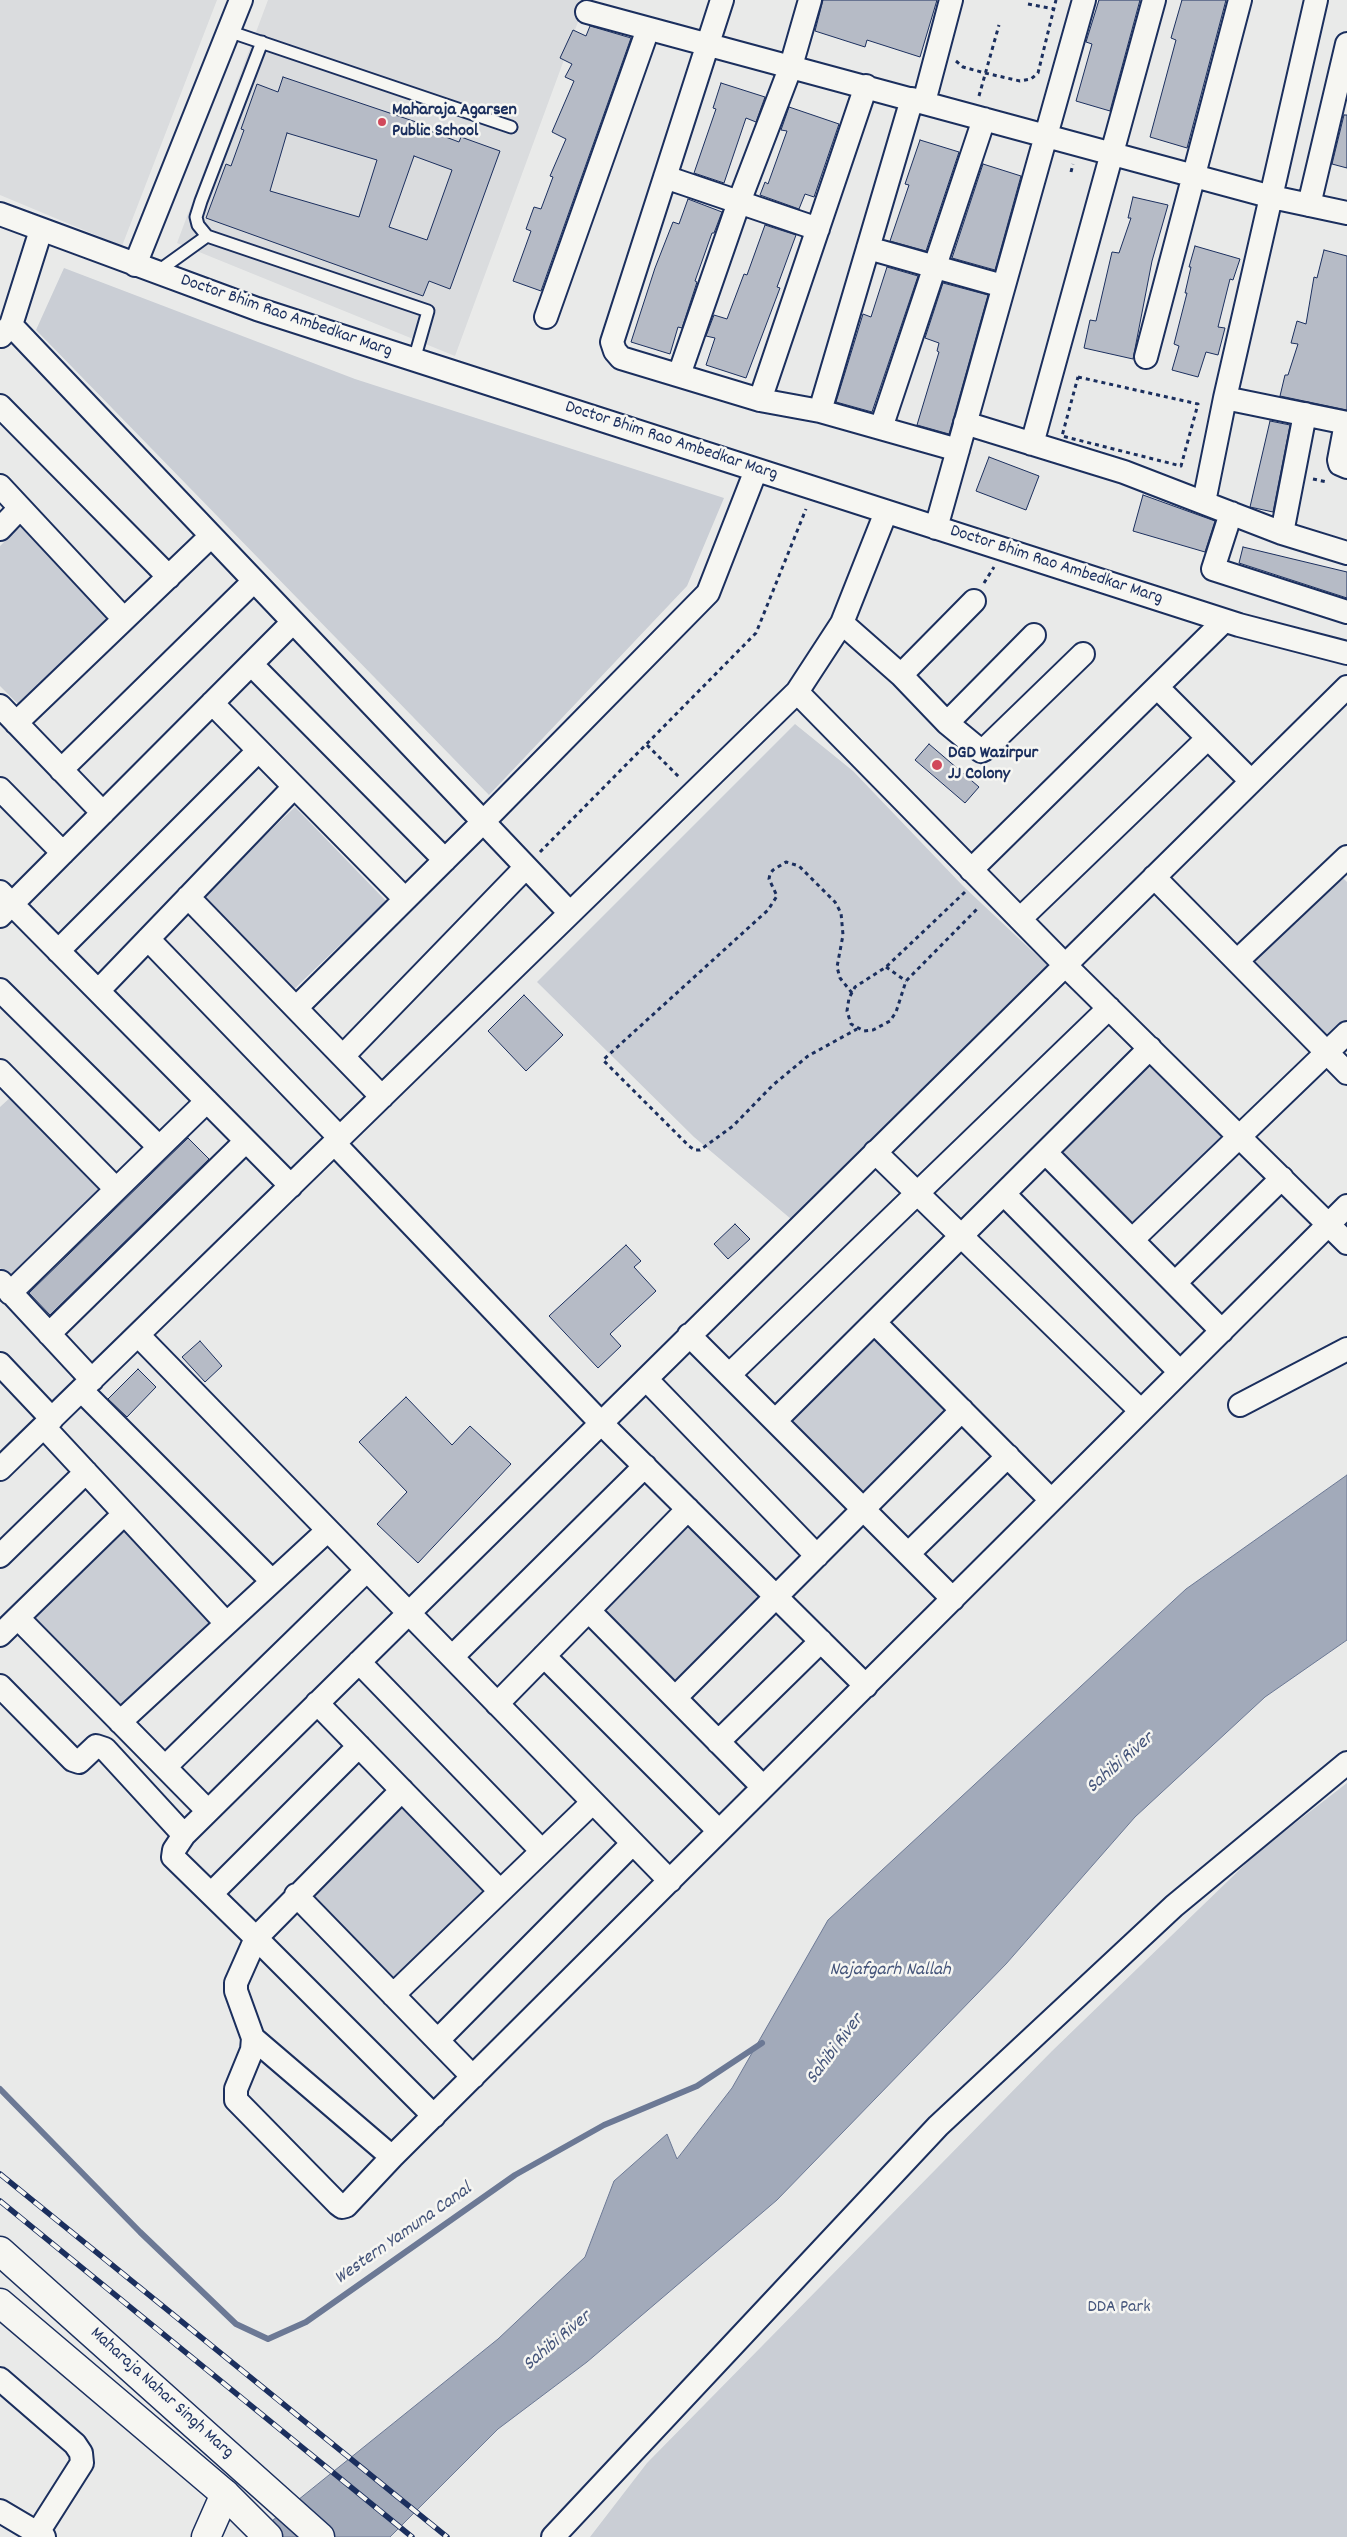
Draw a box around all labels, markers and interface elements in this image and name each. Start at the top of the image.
place label: Maharaja Agarsen Public School [392,101,517,144]
marker: Maharaja Agarsen Public School [376,116,388,128]
street label: Doctor Bhim Rao Ambedkar Marg [177,271,395,363]
street label: Doctor Bhim Rao Ambedkar Marg [562,397,780,487]
street label: Doctor Bhim Rao Ambedkar Marg [947,521,1165,611]
place label: DGD Wazirpur JJ Colony [948,744,1038,786]
marker: DGD Wazirpur JJ Colony [930,758,944,772]
water label: Sahibi River [1083,1729,1159,1799]
water label: Najafgarh Nallah [829,1960,951,1982]
water label: Sahibi River [802,2011,870,2089]
water label: Western Yamuna Canal [331,2179,477,2291]
park label: DDA Park [1087,2298,1151,2320]
water label: Sahibi River [519,2307,597,2377]
street label: Maharaja Nahar Singh Marg [85,2324,237,2464]

